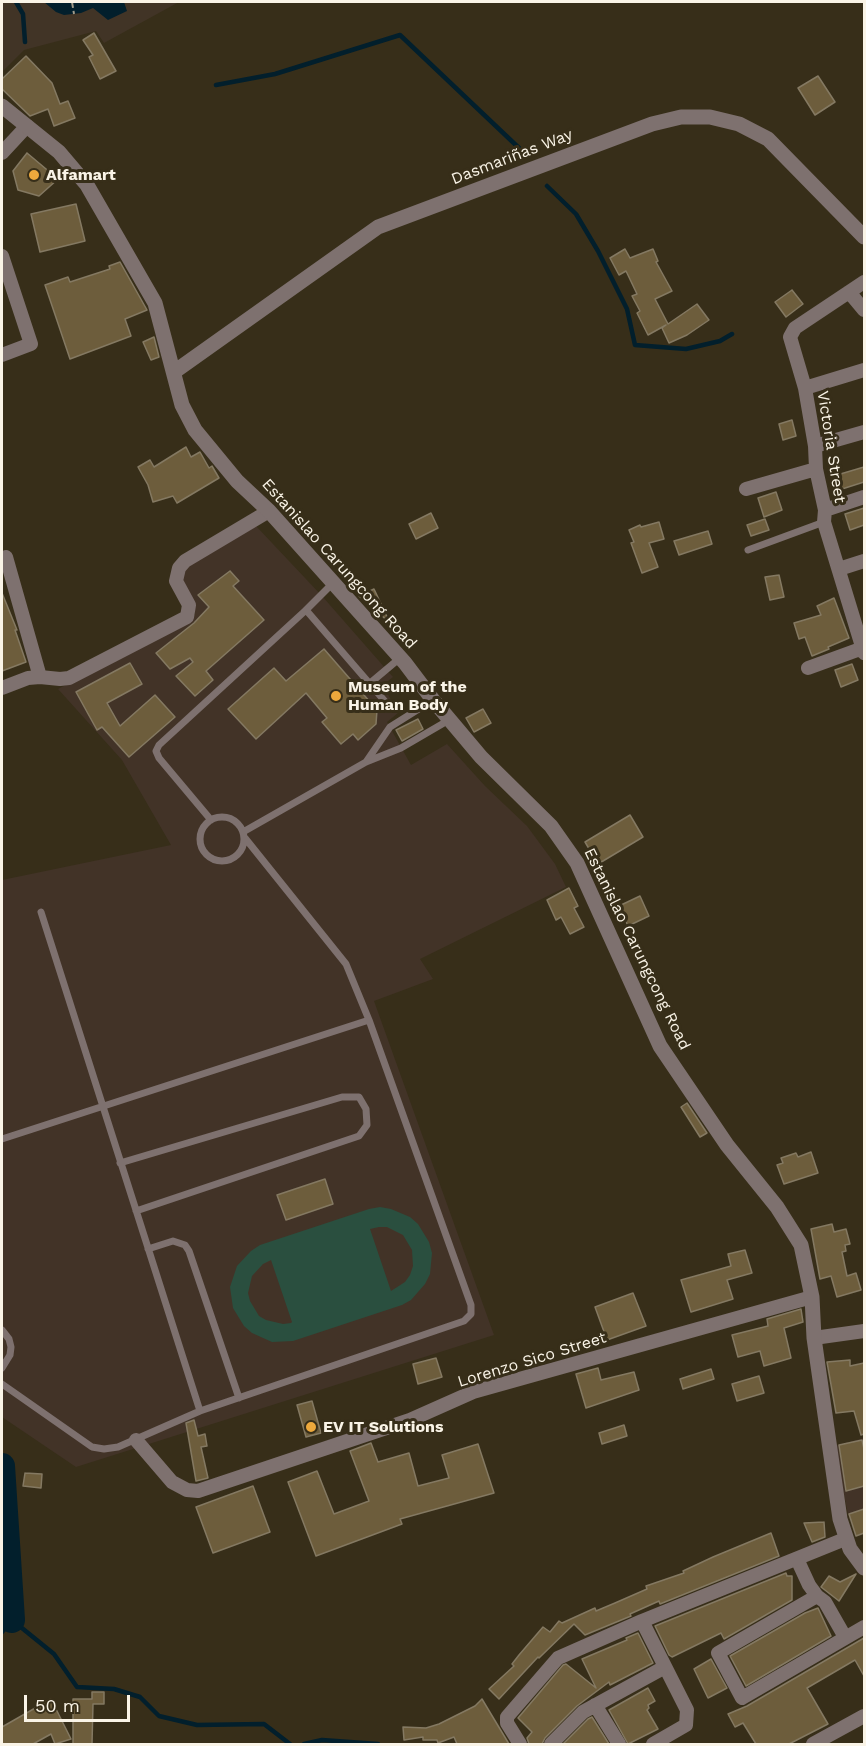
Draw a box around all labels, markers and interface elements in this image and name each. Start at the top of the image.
street label: Dasmariñas Way [449,125,575,189]
place label: Alfamart [46,165,116,185]
marker: Alfamart [27,168,41,182]
street label: Victoria Street [813,390,849,504]
street label: Estanislao Carungcong Road [257,475,421,653]
place label: Museum of the Human Body [348,677,467,715]
marker: Museum of the Human Body [329,689,343,703]
street label: Estanislao Carungcong Road [580,845,694,1053]
street label: Lorenzo Sico Street [455,1328,609,1392]
place label: EV IT Solutions [323,1417,443,1437]
marker: EV IT Solutions [304,1420,318,1434]
scale bar [27,1683,134,1721]
text: 50 m [35,1695,80,1716]

